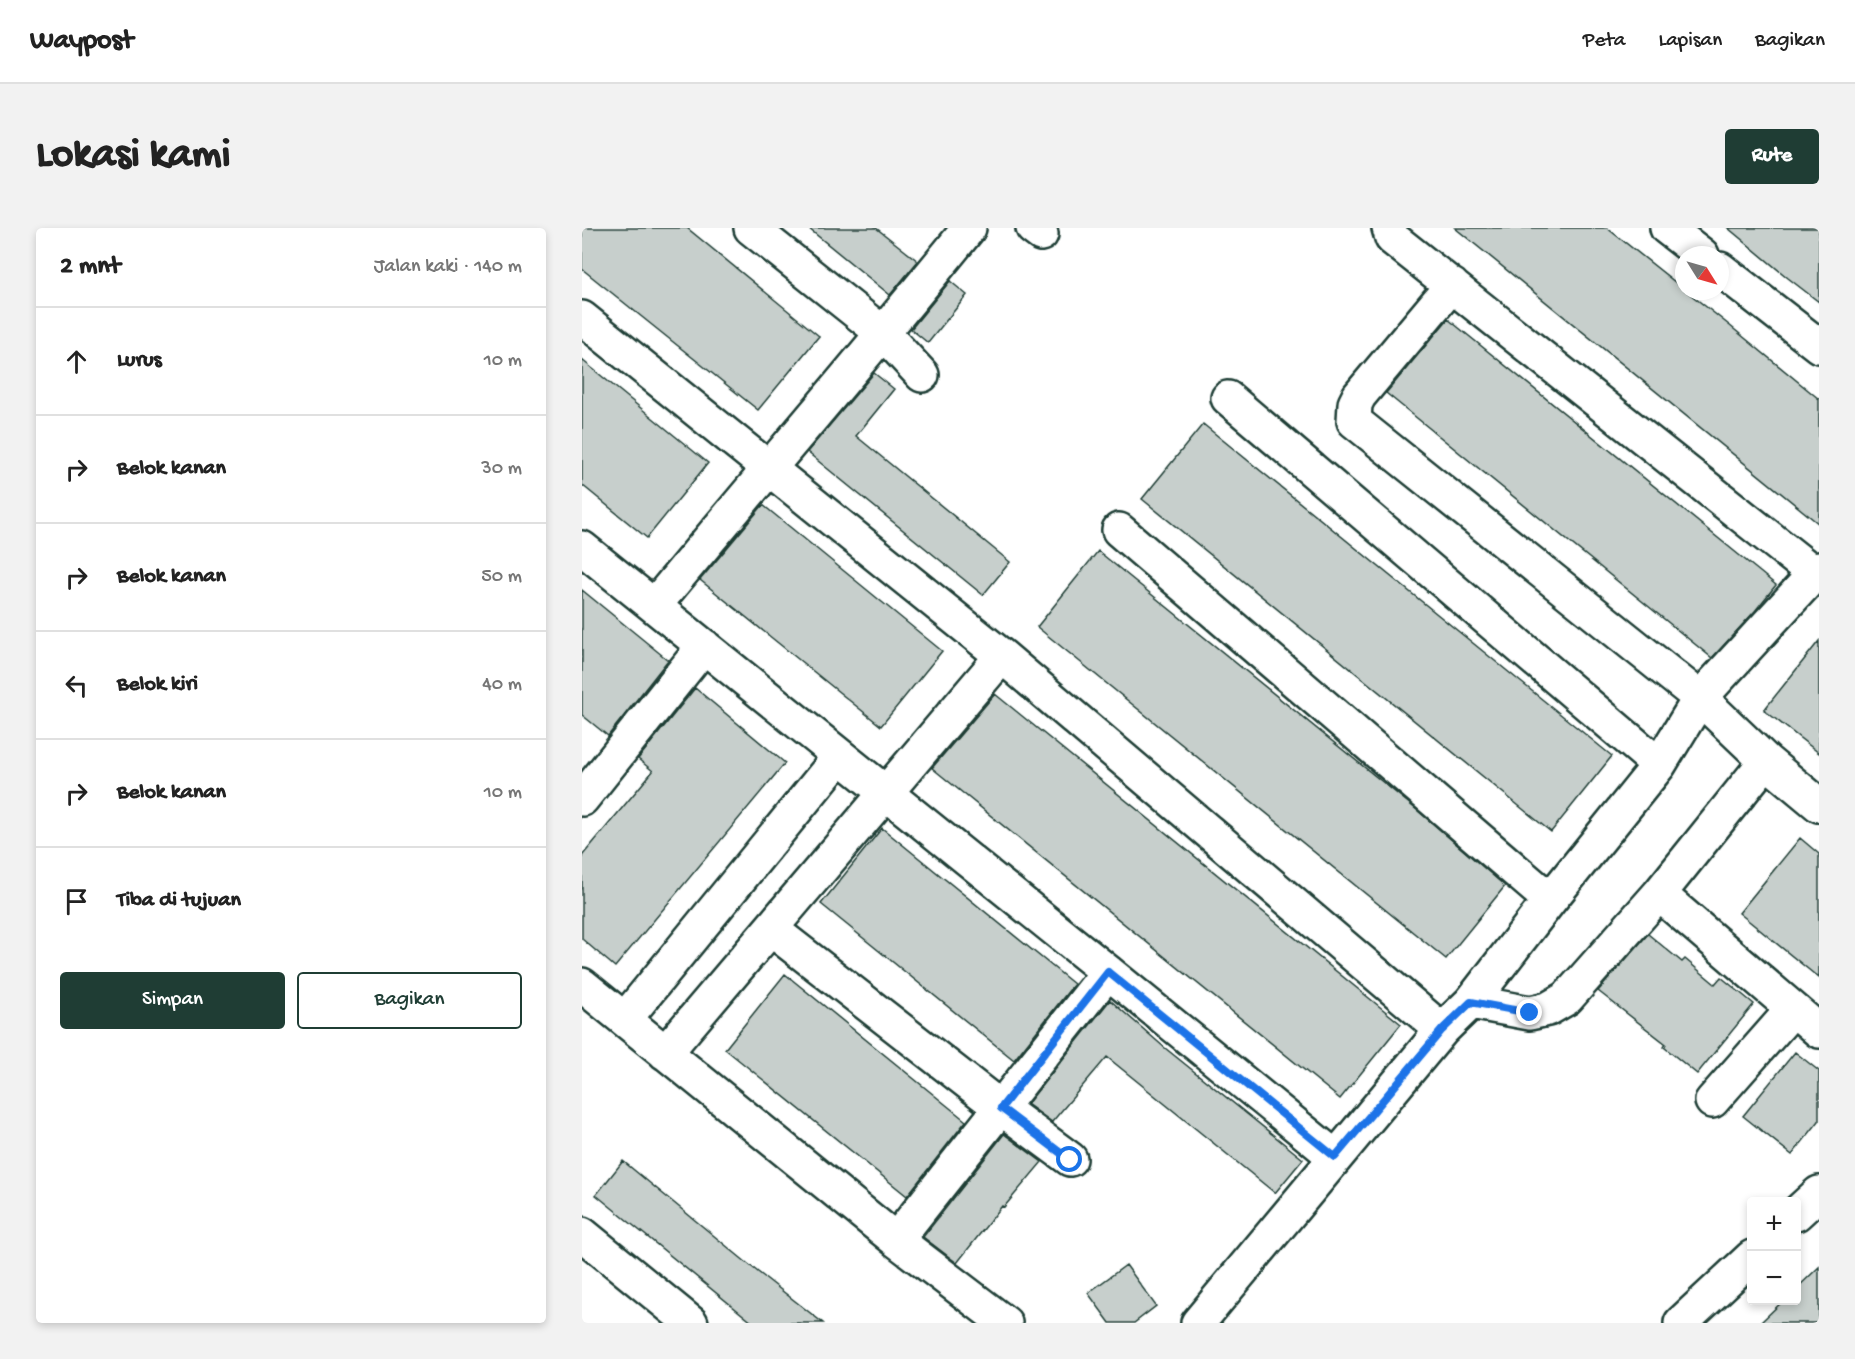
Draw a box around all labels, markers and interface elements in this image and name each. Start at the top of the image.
text: Waypost [30,25,133,58]
text: Peta [1583,29,1626,54]
text: Lapisan [1659,29,1722,54]
text: Bagikan [1755,29,1825,54]
button: Rute [1725,129,1819,184]
text: Lokasi kami [36,132,231,181]
north arrow [1675,246,1729,300]
text: 2 mnt [60,252,120,283]
text: Jalan kaki · 140 m [374,256,522,279]
icon: ahead [60,345,93,378]
text: Lurus [117,348,162,374]
text: 10 m [484,350,522,373]
icon: right [60,453,93,486]
text: Belok kanan [117,456,226,482]
text: 30 m [481,458,522,481]
icon: right [60,561,93,594]
text: Belok kanan [117,564,226,590]
text: 50 m [481,566,522,589]
icon: left [60,669,93,702]
text: Belok kiri [117,672,198,698]
text: 40 m [482,674,522,697]
icon: right [60,777,93,810]
text: Belok kanan [117,780,226,806]
text: 10 m [484,782,522,805]
icon: arrive [60,885,93,918]
text: Tiba di tujuan [117,888,241,914]
button: Simpan [60,972,285,1029]
button: Bagikan [297,972,522,1029]
route end [1516,999,1542,1025]
route start [1056,1146,1082,1172]
map controls [1747,1197,1801,1305]
button: + [1747,1197,1801,1251]
button: − [1747,1251,1801,1305]

